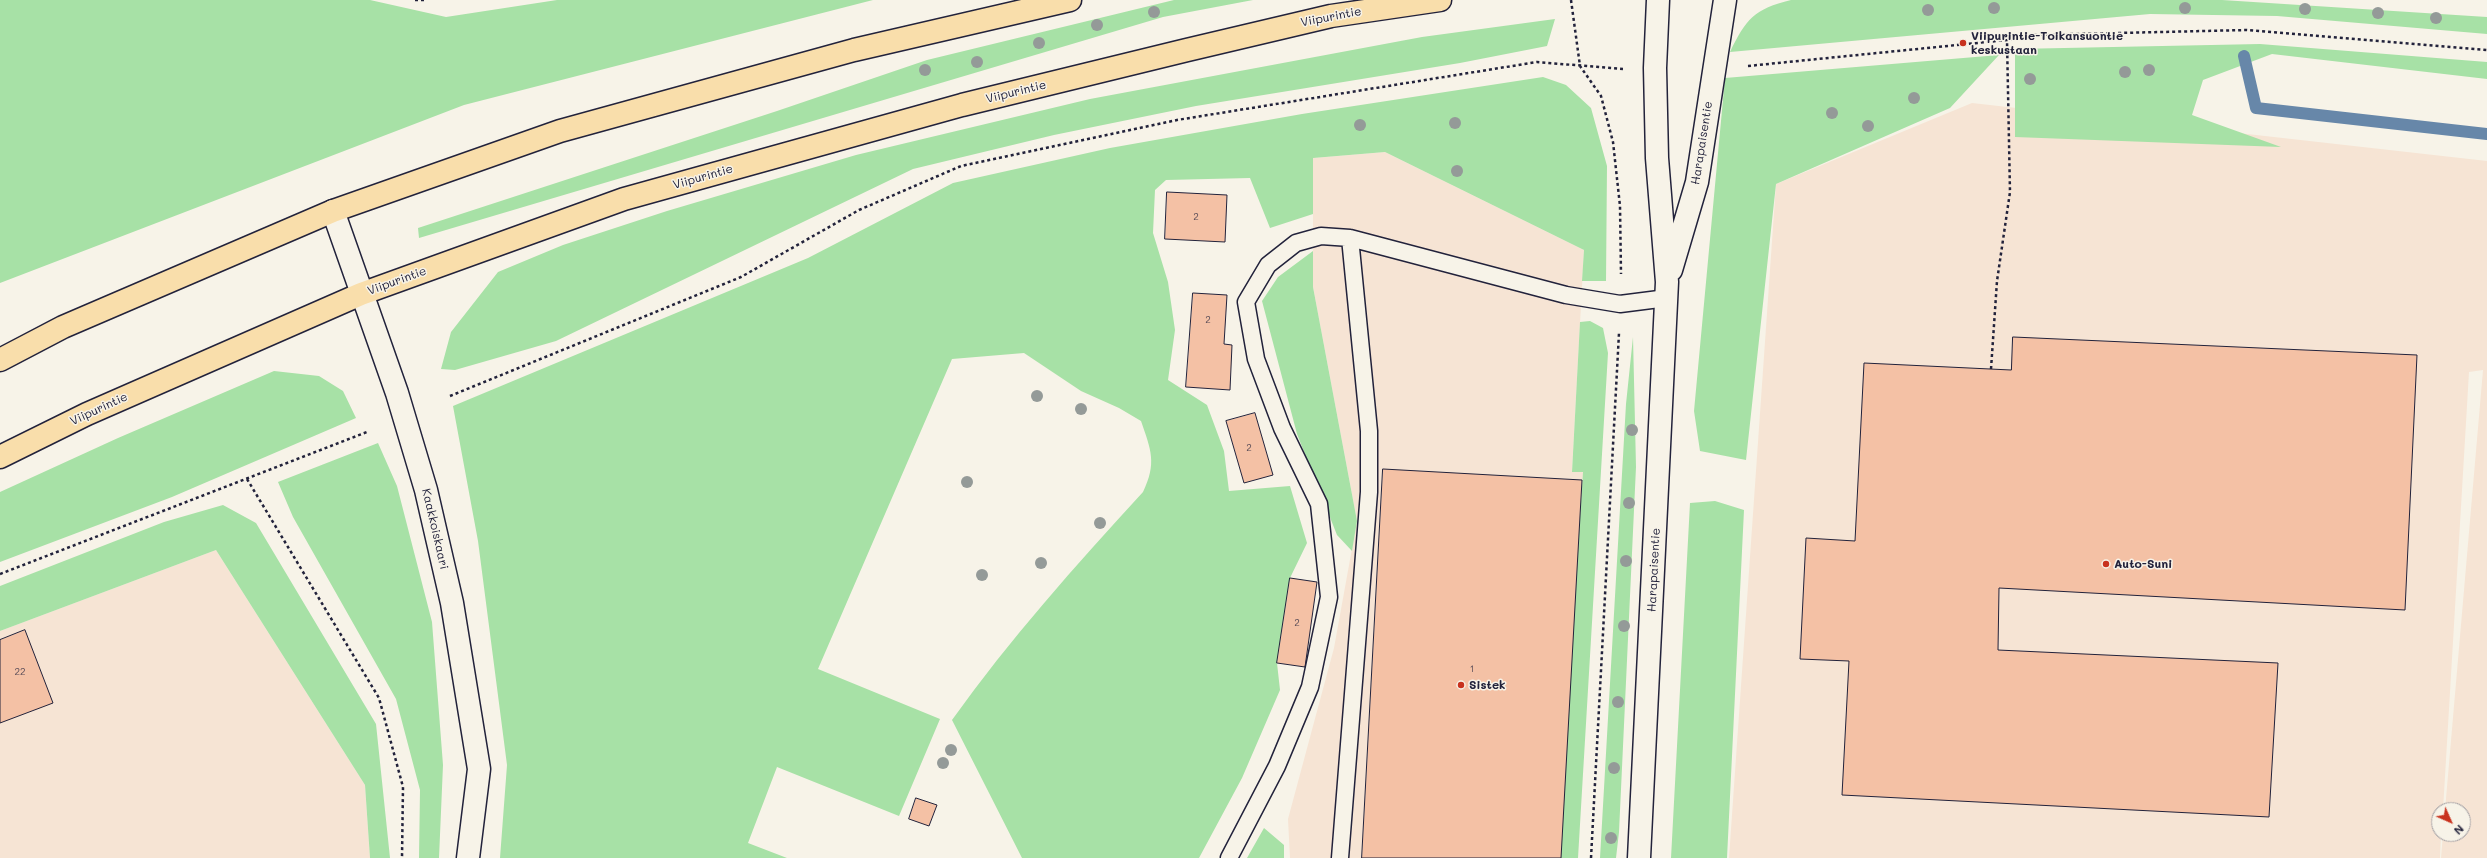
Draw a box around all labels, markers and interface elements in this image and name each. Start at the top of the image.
street label: Viipurintie [1299,4,1363,30]
place label: Viipurintie-Toikansuontie keskustaan [1971,29,2123,57]
marker: Viipurintie-Toikansuontie keskustaan [1958,38,1968,48]
street label: Viipurintie [984,78,1048,106]
street label: Harapaisentie [1688,100,1716,186]
street label: Viipurintie [671,162,735,192]
house number: 2 [1193,211,1199,223]
street label: Viipurintie [366,264,428,298]
house number: 2 [1205,314,1211,326]
street label: Viipurintie [68,389,130,429]
house number: 2 [1246,442,1252,454]
street label: Kaakkoiskaari [419,487,451,571]
street label: Harapaisentie [1645,527,1663,613]
place label: Auto-Suni [2114,557,2172,571]
marker: Auto-Suni [2101,559,2111,569]
house number: 2 [1294,617,1300,629]
house number: 1 [1470,663,1474,675]
house number: 22 [14,666,26,678]
place label: Sistek [1469,678,1506,692]
marker: Sistek [1456,680,1466,690]
north arrow [2431,802,2471,842]
text: N [2451,822,2467,838]

